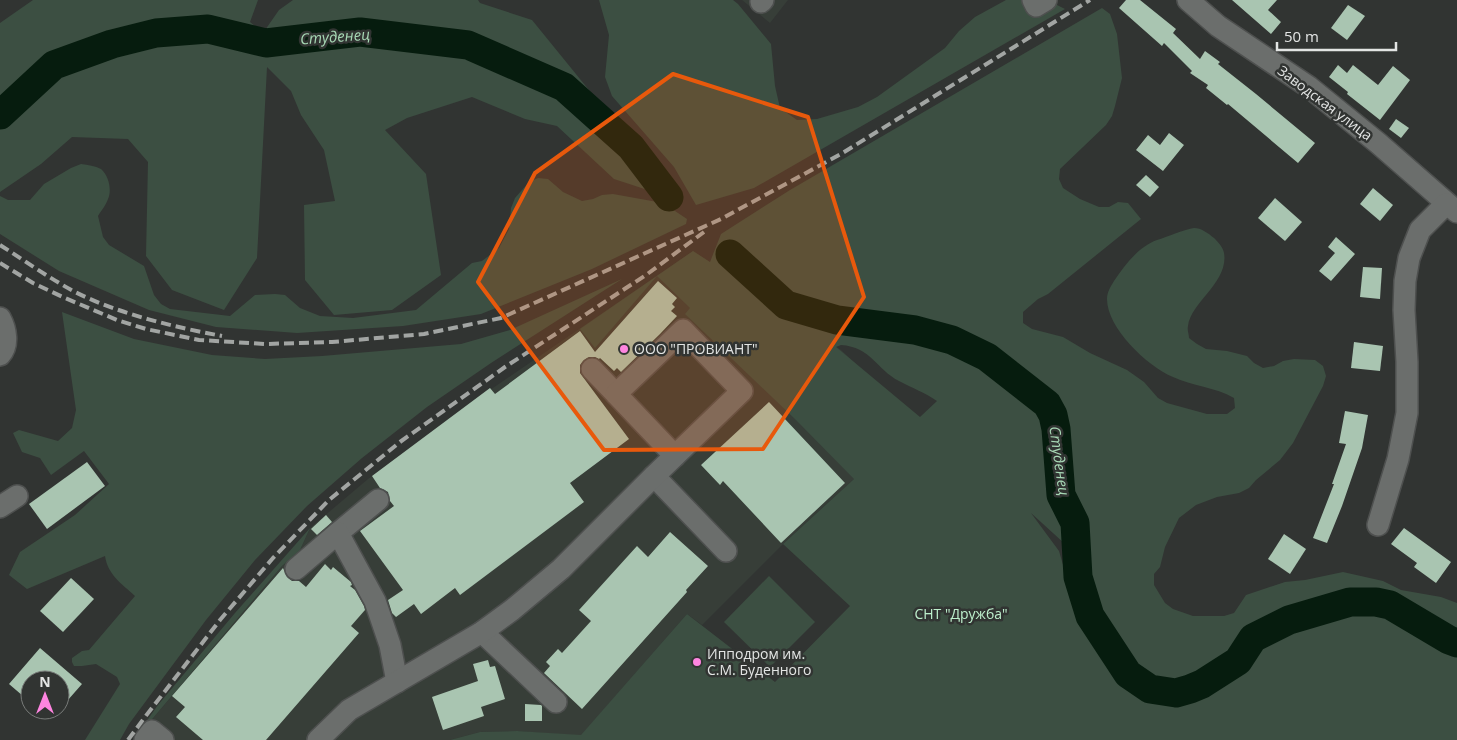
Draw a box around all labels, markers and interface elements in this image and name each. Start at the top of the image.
scale bar [1277,20,1396,52]
water label: Студенец [299,24,371,48]
text: 50 m [1284,26,1319,46]
street label: Заводская улица [1274,61,1377,145]
place label: ООО "ПРОВИАНТ" [634,339,758,358]
marker: ООО "ПРОВИАНТ" [618,343,630,355]
water label: Студенец [1045,425,1075,497]
park label: СНТ "Дружба" [914,604,1008,623]
place label: Ипподром им. С.М. Буденного [707,644,812,679]
marker: Ипподром им. С.М. Буденного [691,656,703,668]
north arrow [20,670,70,720]
text: N [39,672,51,691]

